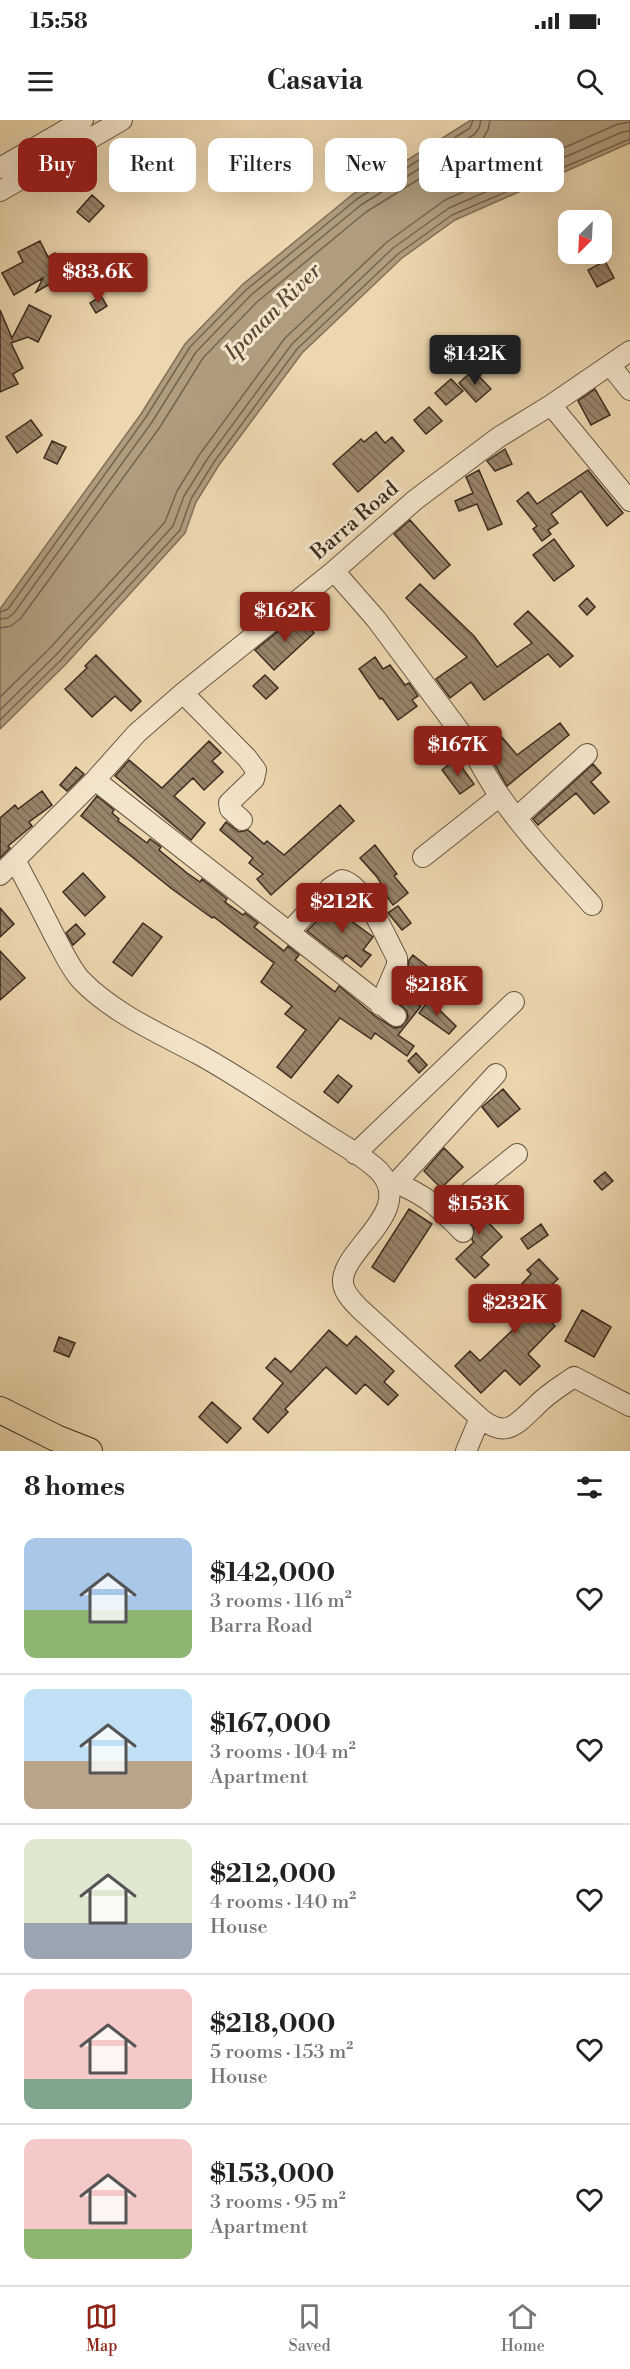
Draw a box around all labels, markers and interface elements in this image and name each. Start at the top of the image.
text: 15:58 [30,8,88,35]
text: Casavia [267,64,363,98]
icon: menu [24,65,57,98]
icon: search [573,65,606,98]
chip: Buy [18,138,97,192]
chip: Rent [109,138,196,192]
chip: Filters [208,138,313,192]
chip: New [325,138,407,192]
chip: Apartment [419,138,564,192]
north arrow [558,210,612,264]
map controls [558,210,612,264]
pin: $83.6K [49,253,147,304]
water label: Iponan River [218,257,328,367]
text: $83.6K [63,260,133,285]
pin: $142K [433,335,517,386]
text: $142K [444,342,506,367]
street label: Barra Road [305,476,404,567]
pin: $162K [243,592,327,643]
text: $162K [254,599,316,624]
pin: $167K [416,726,500,777]
text: $167K [428,733,488,758]
pin: $212K [300,883,384,934]
text: $212K [310,890,374,915]
pin: $218K [395,966,479,1017]
text: $218K [406,973,468,998]
pin: $153K [437,1185,521,1236]
text: $153K [448,1192,510,1217]
pin: $232K [473,1284,557,1335]
text: $232K [482,1291,548,1316]
text: 8 homes [24,1471,125,1503]
icon: filters [573,1471,606,1504]
text: $142,000 [210,1557,335,1589]
icon: home [72,1562,144,1634]
icon: heart [573,1582,606,1615]
text: 3 rooms · 116 m² [210,1589,352,1614]
text: Barra Road [210,1614,312,1639]
text: $167,000 [210,1708,331,1740]
icon: home [72,1713,144,1785]
icon: heart [573,1733,606,1766]
text: 3 rooms · 104 m² [210,1740,356,1765]
text: Apartment [210,1765,308,1790]
text: $212,000 [210,1858,336,1890]
icon: home [72,1863,144,1935]
icon: heart [573,1883,606,1916]
text: 4 rooms · 140 m² [210,1890,356,1915]
text: House [210,1915,268,1940]
text: $218,000 [210,2008,335,2040]
icon: home [72,2013,144,2085]
icon: heart [573,2033,606,2066]
text: 5 rooms · 153 m² [210,2040,353,2065]
text: House [210,2065,268,2090]
text: $153,000 [210,2158,334,2190]
icon: home [72,2163,144,2235]
icon: heart [573,2183,606,2216]
text: 3 rooms · 95 m² [210,2190,346,2215]
text: Apartment [210,2215,308,2240]
tab: Map [85,2300,118,2356]
tab: Saved [289,2300,331,2356]
tab: Home [501,2300,545,2356]

